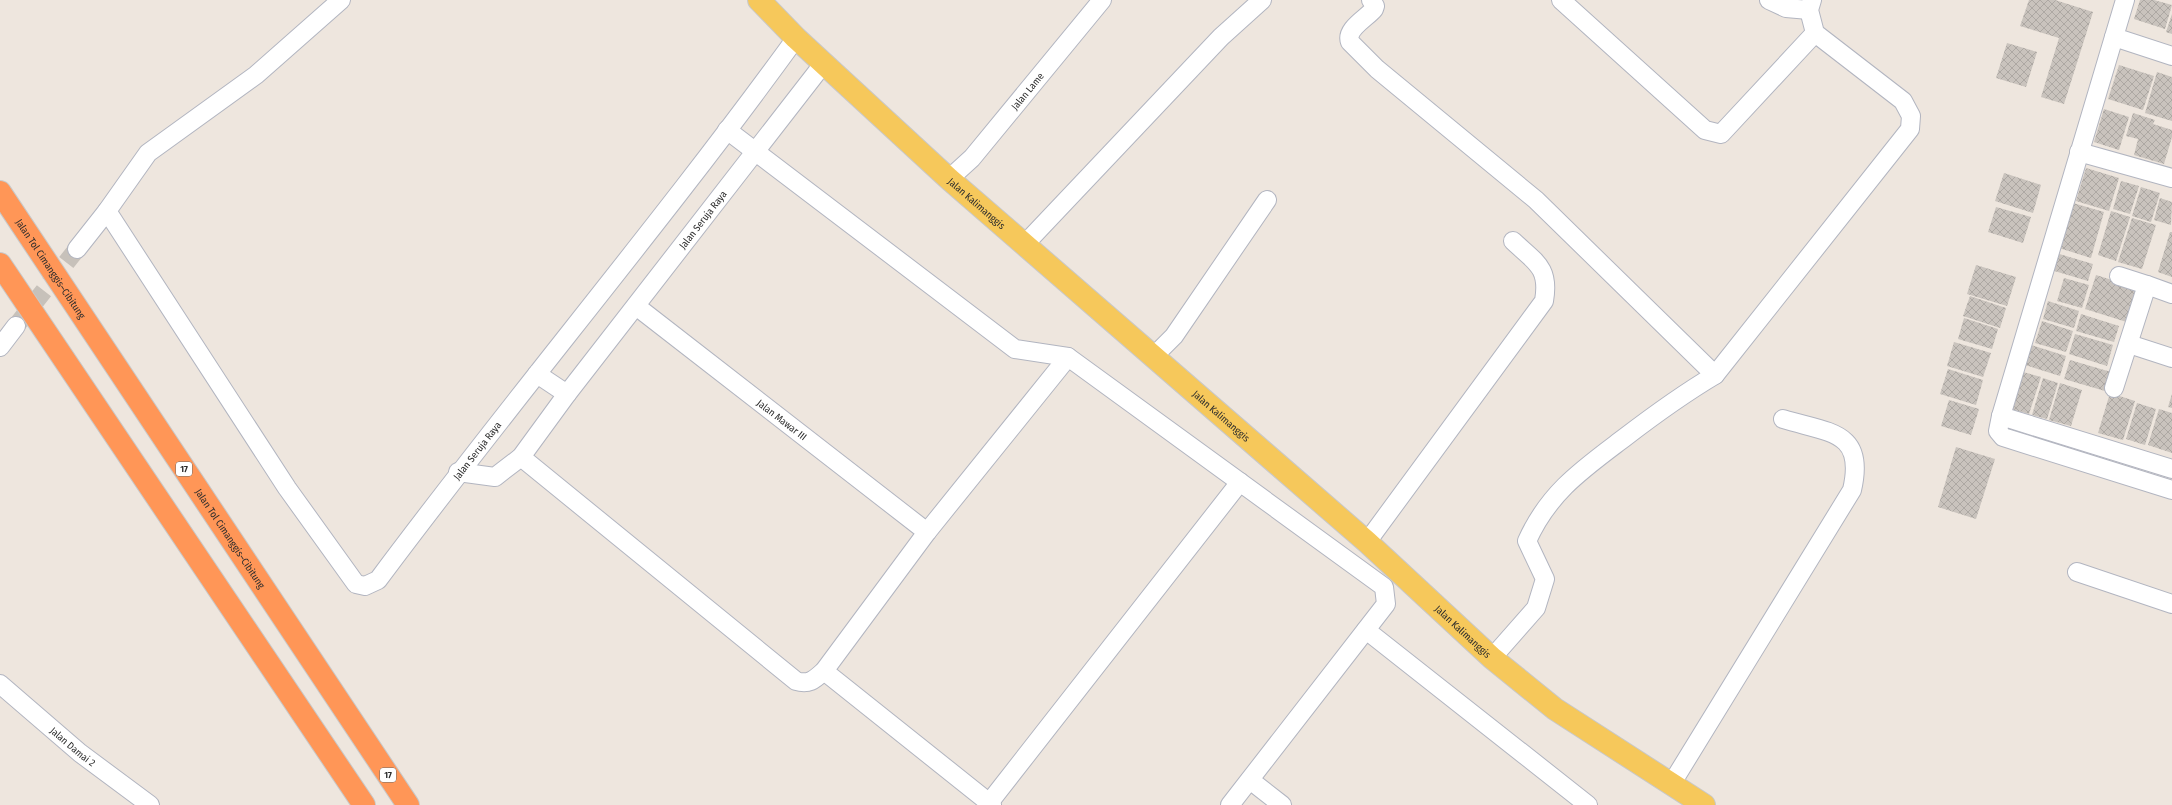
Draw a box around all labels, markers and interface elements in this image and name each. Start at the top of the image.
street label: Jalan Lame [1009,70,1047,113]
street label: Jalan Kalimanggis [945,176,1007,232]
street label: Jalan Seruja Raya [677,189,730,252]
street label: Jalan Tol Cimanggis–Cibitung [13,217,88,322]
street label: Jalan Kalimanggis [1190,388,1252,445]
street label: Jalan Mawar III [754,397,809,443]
street label: Jalan Seruja Raya [451,420,504,483]
road number: 17 [176,462,192,476]
street label: Jalan Tol Cimanggis–Cibitung [192,487,267,591]
street label: Jalan Kalimanggis [1432,603,1493,661]
street label: Jalan Damai 2 [47,725,98,770]
road number: 17 [380,768,396,782]

